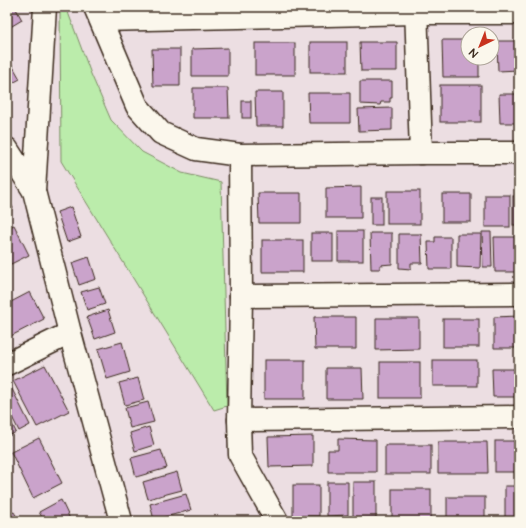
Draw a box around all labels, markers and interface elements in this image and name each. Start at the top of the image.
north arrow [460,26,500,66]
text: N [466,45,481,61]

